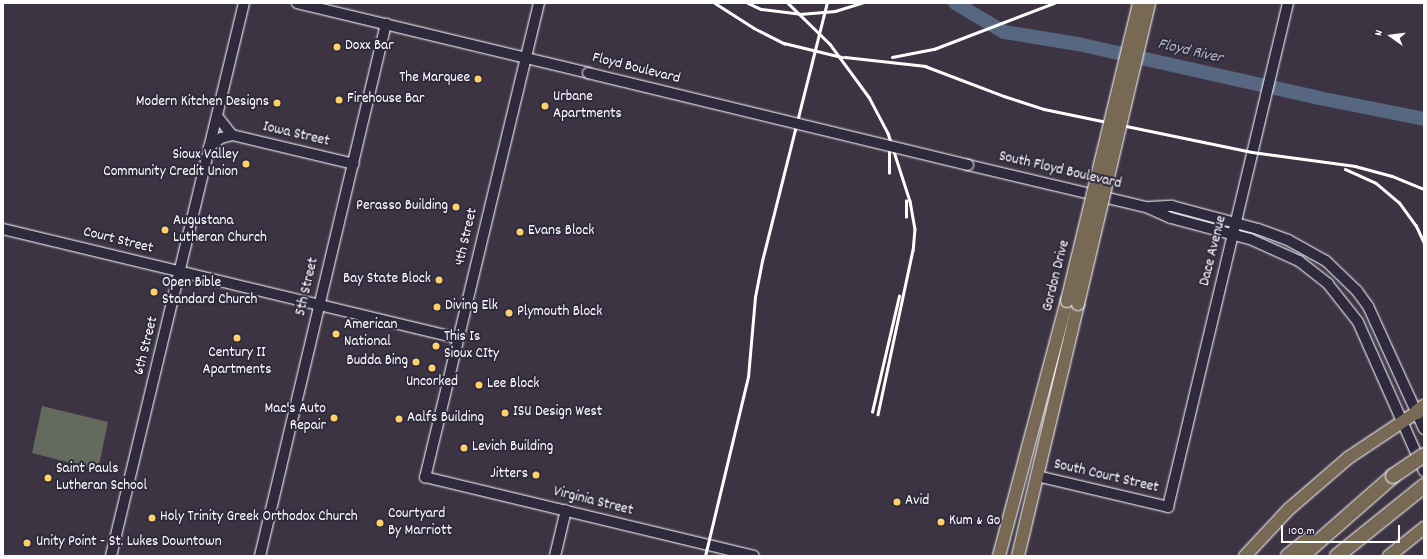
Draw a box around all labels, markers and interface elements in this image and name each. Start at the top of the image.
north arrow [1371,16,1411,56]
text: N [1371,29,1388,38]
water label: Floyd River [1156,35,1224,69]
place label: Doxx Bar [345,38,394,56]
marker: Doxx Bar [332,42,342,52]
street label: Floyd Boulevard [590,49,682,89]
place label: The Marquee [399,70,470,88]
marker: The Marquee [473,74,483,84]
place label: Urbane Apartments [553,88,622,123]
place label: Firehouse Bar [347,91,425,109]
place label: Modern Kitchen Designs [136,94,269,112]
marker: Firehouse Bar [334,95,344,105]
marker: Modern Kitchen Designs [272,98,282,108]
marker: Urbane Apartments [540,101,550,111]
street label: Iowa Street [261,119,331,151]
place label: Sioux Valley Community Credit Union [103,146,238,181]
street label: South Floyd Boulevard [997,148,1123,194]
marker: Sioux Valley Community Credit Union [241,159,251,169]
place label: Perasso Building [356,198,448,216]
marker: Perasso Building [451,202,461,212]
street label: 4th Street [452,206,482,268]
place label: Augustana Lutheran Church [173,212,267,247]
street label: Dace Avenue [1197,214,1231,288]
place label: Evans Block [528,223,594,241]
street label: Court Street [81,224,155,258]
marker: Augustana Lutheran Church [160,225,170,235]
marker: Evans Block [515,227,525,237]
street label: Gordon Drive [1039,239,1075,313]
street label: 5th Street [293,256,323,318]
place label: Bay State Block [343,271,431,289]
place label: Open Bible Standard Church [162,274,257,309]
marker: Bay State Block [434,275,444,285]
marker: Open Bible Standard Church [149,287,159,297]
place label: Diving Elk [445,298,498,316]
marker: Diving Elk [432,302,442,312]
place label: Plymouth Block [517,304,602,322]
marker: Plymouth Block [504,308,514,318]
street label: 6th Street [131,315,163,377]
place label: American National [344,316,397,351]
place label: This Is Sioux CIty [444,328,499,363]
marker: American National [331,329,341,339]
marker: Century II Apartments [232,333,242,343]
marker: This Is Sioux CIty [431,341,441,351]
place label: Century II Apartments [203,344,271,379]
place label: Budda Bing [347,353,408,371]
marker: Budda Bing [411,357,421,367]
marker: Uncorked [427,363,437,373]
place label: Uncorked [406,374,458,392]
place label: Lee Block [487,376,539,394]
marker: Lee Block [474,380,484,390]
place label: Mac's Auto Repair [265,400,326,435]
place label: ISU Design West [513,404,602,422]
marker: ISU Design West [500,408,510,418]
place label: Aalfs Building [407,410,484,428]
marker: Mac's Auto Repair [329,413,339,423]
marker: Aalfs Building [394,414,404,424]
place label: Levich Building [472,439,553,457]
marker: Levich Building [459,443,469,453]
street label: South Court Street [1052,456,1160,498]
place label: Saint Pauls Lutheran School [56,460,147,495]
place label: Jitters [490,466,528,484]
marker: Jitters [531,470,541,480]
marker: Saint Pauls Lutheran School [43,473,53,483]
street label: Virginia Street [551,483,635,521]
place label: Avid [905,493,929,511]
marker: Avid [892,497,902,507]
place label: Courtyard By Marriott [388,505,452,540]
place label: Holy Trinity Greek Orthodox Church [160,509,358,527]
marker: Holy Trinity Greek Orthodox Church [147,513,157,523]
place label: Kum & Go [949,513,1000,531]
marker: Kum & Go [936,517,946,527]
scale bar [1283,517,1402,543]
marker: Courtyard By Marriott [375,518,385,528]
text: 100 m [1288,523,1315,540]
place label: Unity Point - St. Lukes Downtown [36,534,222,552]
marker: Unity Point - St. Lukes Downtown [21,537,33,549]

